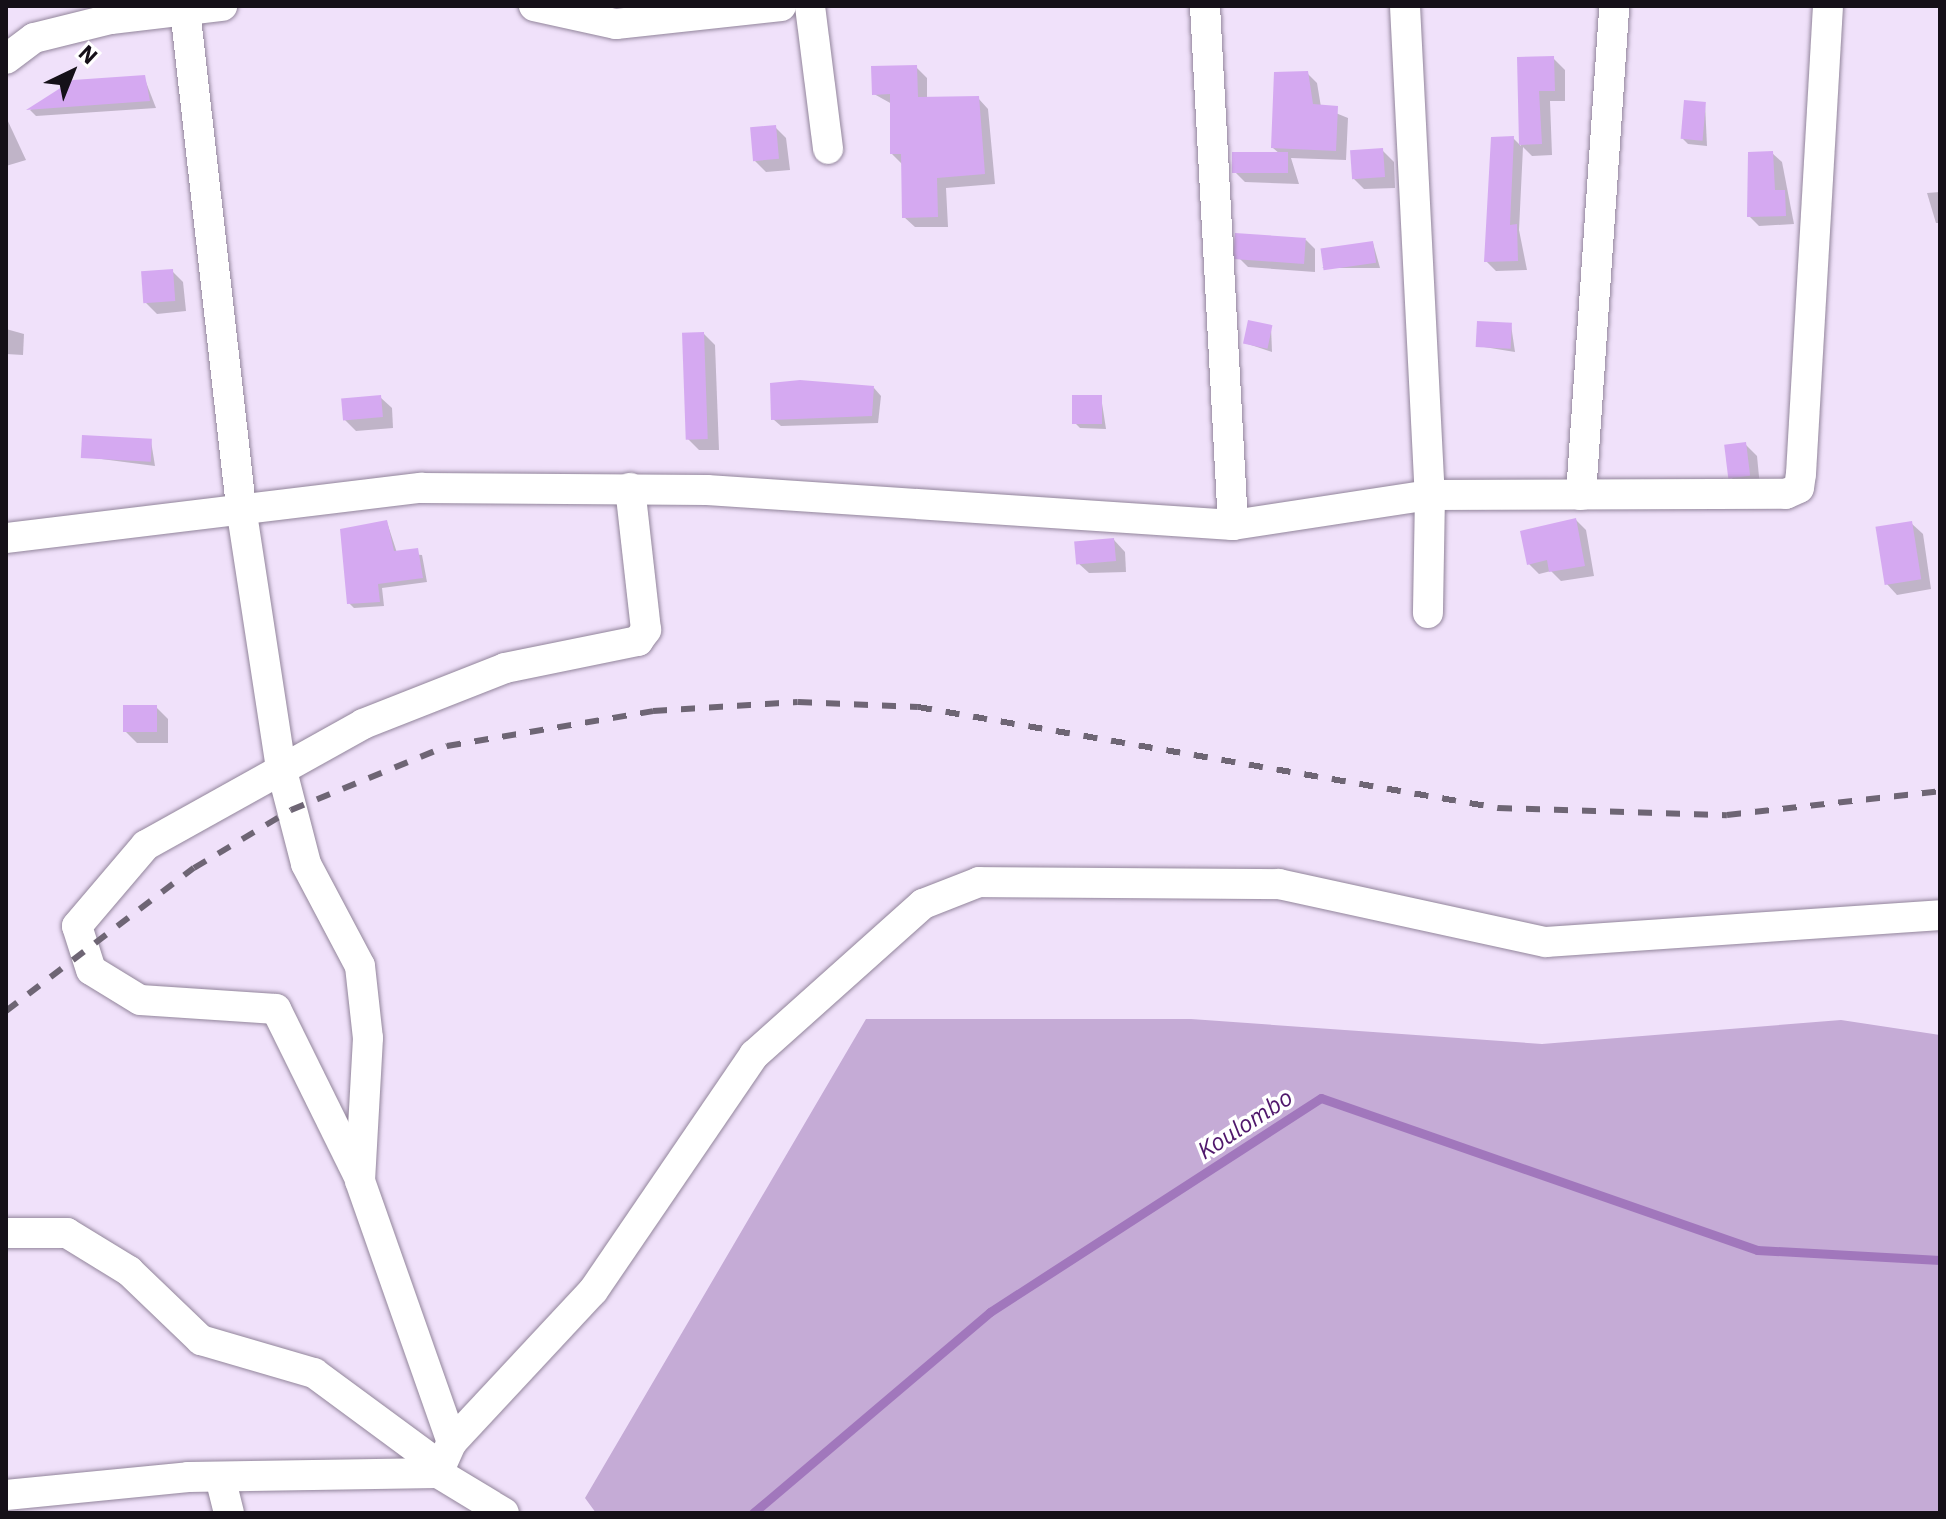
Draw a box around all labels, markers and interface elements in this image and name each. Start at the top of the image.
north arrow [32,32,112,112]
text: N [73,38,104,70]
water label: Koulombo [1192,1083,1298,1165]

